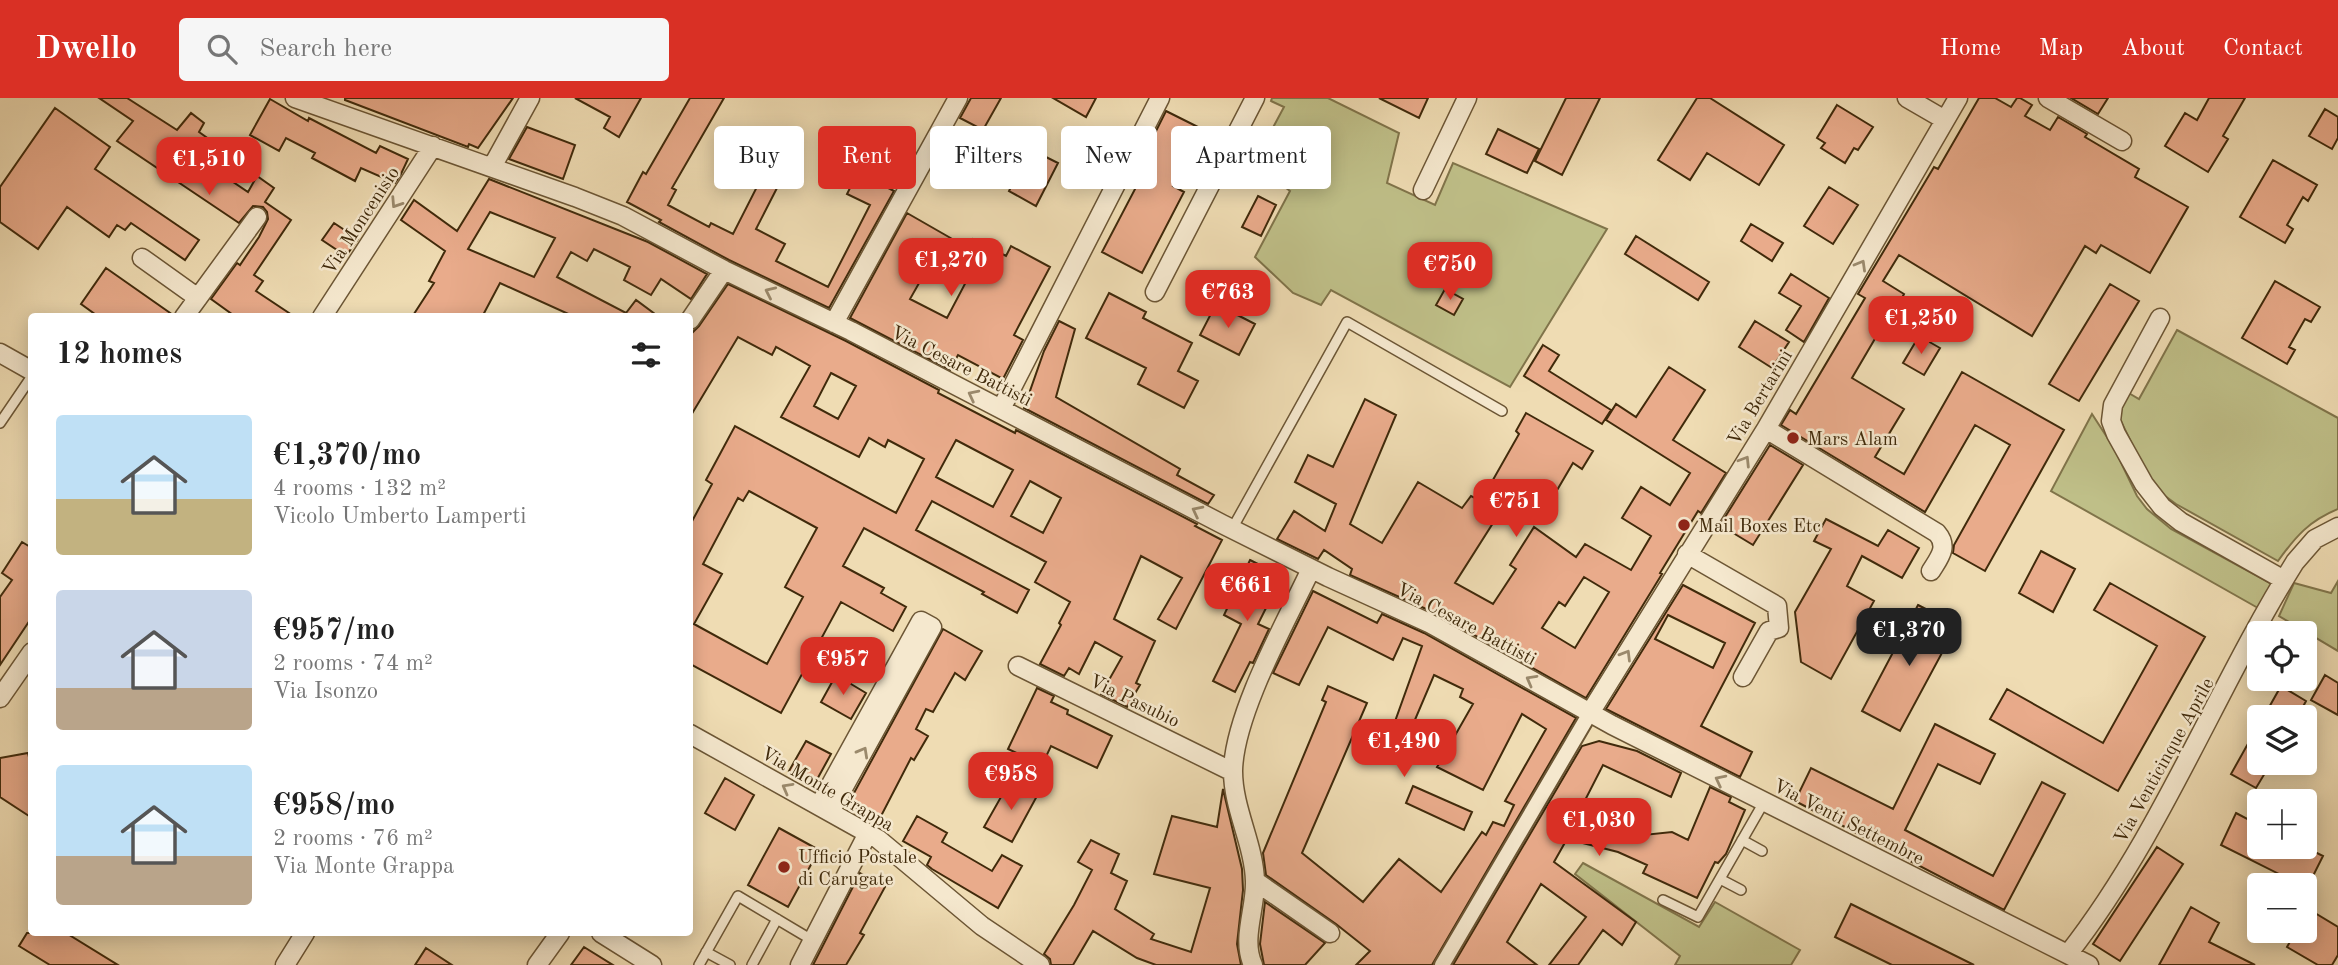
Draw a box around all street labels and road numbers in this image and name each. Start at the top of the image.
street label: Via Moncenisio [320,164,404,279]
street label: Via Cesare Battisti [887,323,1034,411]
street label: Via Bertarini [1725,347,1797,449]
street label: Via Cesare Battisti [1393,580,1539,670]
street label: Via Pasubio [1086,672,1182,732]
street label: Via Venticinque Aprile [2112,675,2219,847]
street label: Via Monte Grappa [757,744,897,836]
street label: Via Venti Settembre [1769,777,1926,869]

